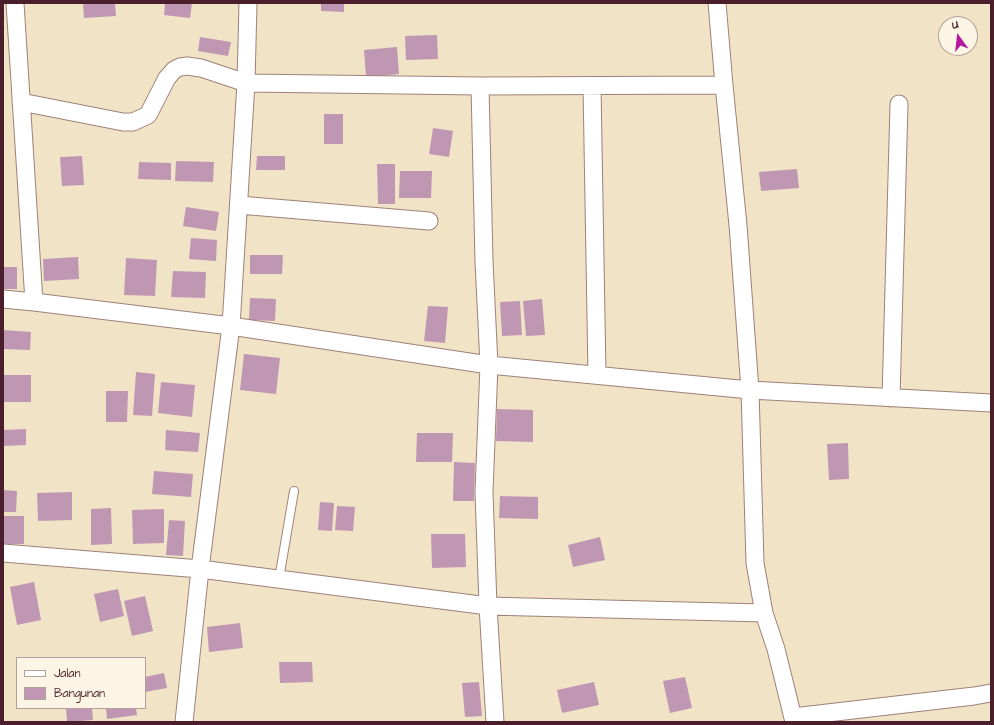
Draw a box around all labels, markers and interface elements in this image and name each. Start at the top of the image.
north arrow [938,16,978,56]
text: U [950,17,960,33]
legend [16,657,146,709]
text: Jalan [54,665,80,682]
text: Bangunan [54,685,105,702]

